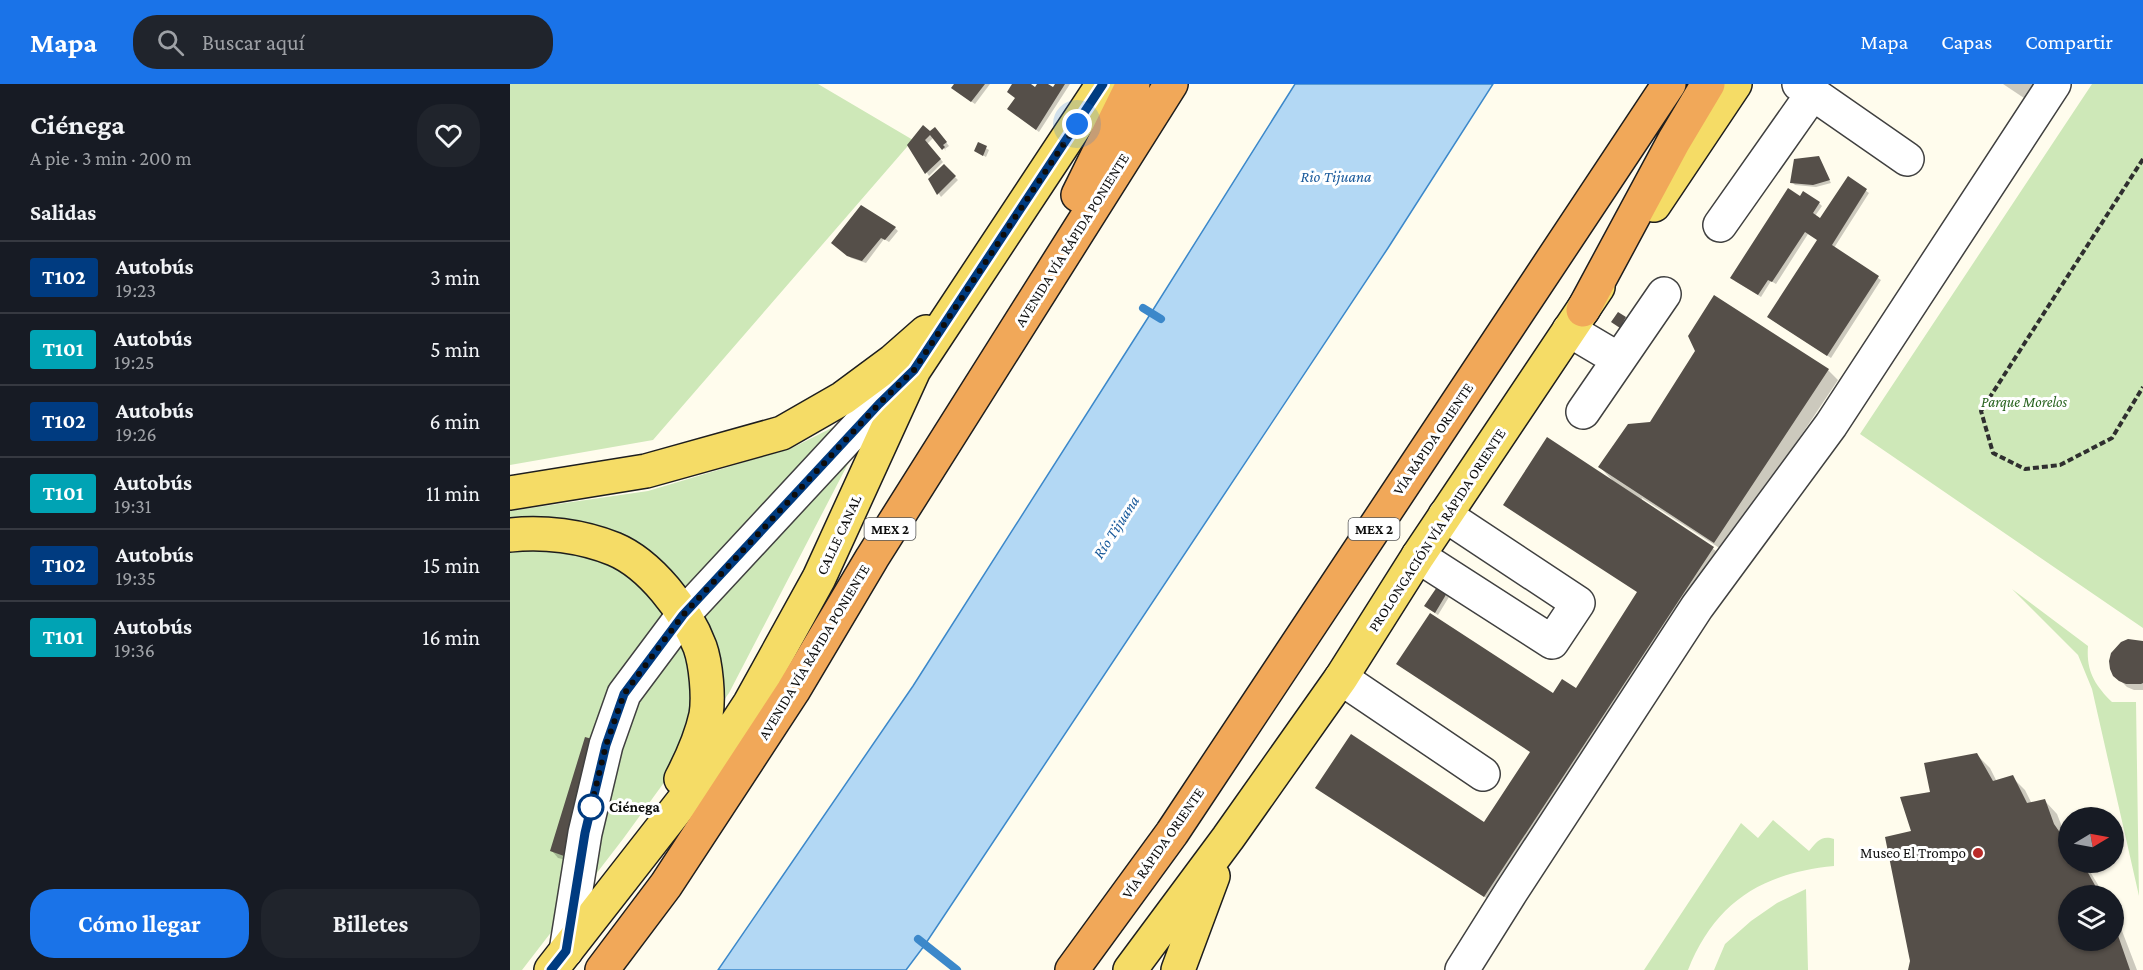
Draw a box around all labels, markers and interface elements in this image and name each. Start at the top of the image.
search box [133,15,553,69]
icon: search [154,26,187,59]
text: Mapa [30,27,97,58]
text: Buscar aquí [202,30,305,55]
text: Mapa [1860,30,1908,54]
text: Capas [1941,30,1992,54]
text: Compartir [2025,30,2113,54]
button: heart [417,104,480,167]
text: Ciénega [30,109,125,140]
your location [1062,109,1092,139]
text: A pie · 3 min · 200 m [30,147,192,169]
street label: AVENIDA VÍA RÁPIDA PONIENTE [1012,150,1132,330]
water label: Rio Tijuana [1300,168,1372,186]
text: Salidas [30,200,96,225]
text: Autobús [116,254,194,279]
text: T102 [42,265,86,289]
text: 3 min [430,265,480,290]
text: 19:23 [116,279,156,301]
text: Autobús [114,326,192,351]
text: T101 [42,337,84,361]
text: 5 min [430,337,480,362]
text: 19:25 [114,351,154,373]
street label: VÍA RÁPIDA ORIENTE [1390,380,1476,498]
park label: Parque Morelos [1981,394,2067,411]
text: Autobús [116,398,194,423]
text: T102 [42,409,86,433]
text: 6 min [429,409,480,434]
text: 19:26 [116,423,157,445]
street label: PROLONGACIÓN VÍA RÁPIDA ORIENTE [1365,426,1509,634]
text: Autobús [114,470,192,495]
text: T101 [42,481,84,505]
text: 11 min [426,481,480,506]
street label: CALLE CANAL [814,492,865,577]
water label: Río Tijuana [1090,492,1144,562]
text: 19:31 [114,495,152,517]
road number: MEX 2 [864,518,916,540]
road number: MEX 2 [1348,518,1400,540]
text: Autobús [116,542,194,567]
text: T102 [42,553,86,577]
text: 15 min [423,553,480,578]
street label: AVENIDA VÍA RÁPIDA PONIENTE [755,562,873,742]
text: 19:35 [116,567,156,589]
text: Autobús [114,614,192,639]
text: T101 [42,625,84,649]
text: 16 min [422,625,480,650]
text: 19:36 [114,639,155,661]
street label: VÍA RÁPIDA ORIENTE [1119,785,1207,901]
marker: Ciénega [578,794,604,820]
place label: Ciénega [609,799,661,815]
north arrow [2058,807,2124,873]
map controls [2058,807,2124,951]
place label: Museo El Trompo [1860,845,1966,862]
marker: Museo El Trompo [1971,846,1985,860]
button: layers [2058,885,2124,951]
button: Cómo llegar [30,889,249,958]
button: Billetes [261,889,480,958]

